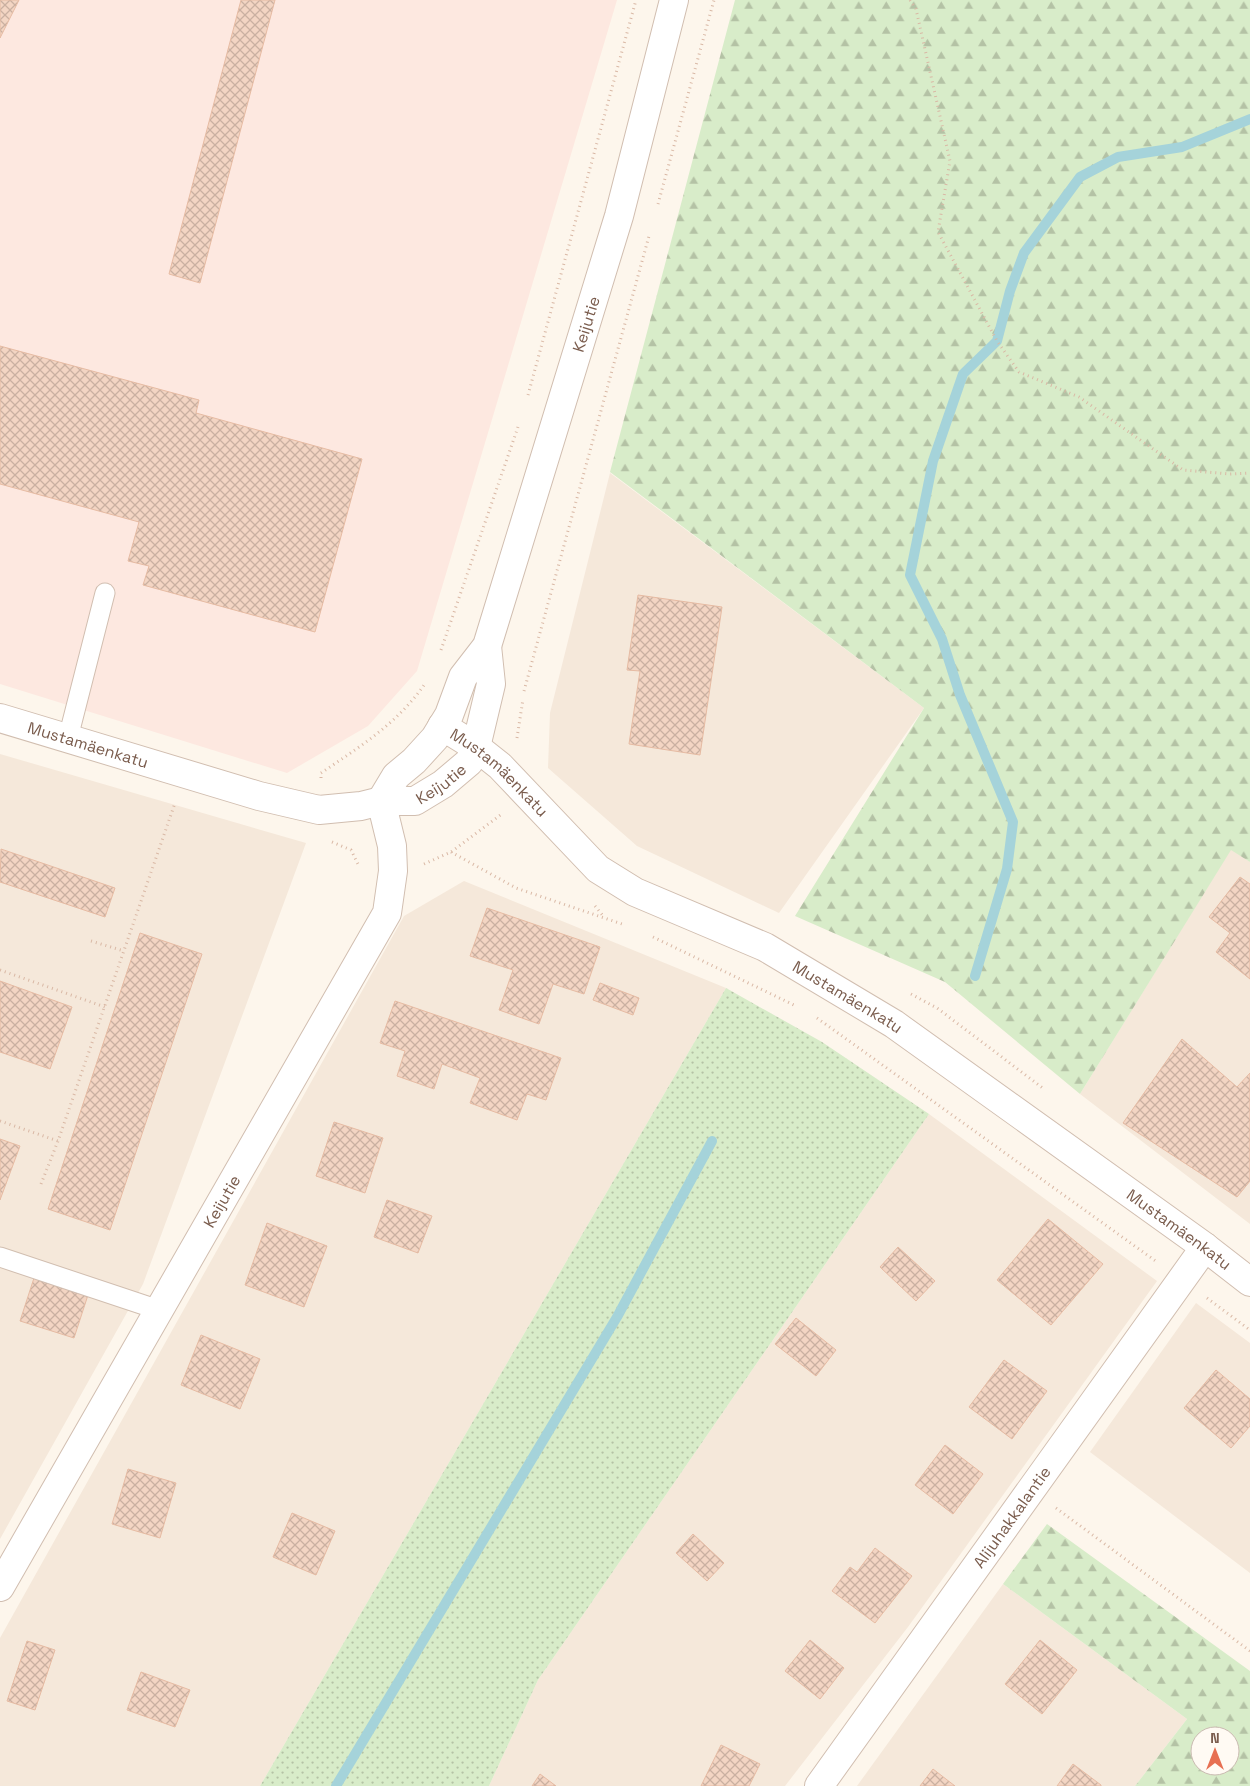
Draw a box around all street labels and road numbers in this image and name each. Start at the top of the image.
street label: Keijutie [567,294,604,355]
street label: Mustamäenkatu [25,716,151,773]
street label: Mustamäenkatu [446,723,553,821]
street label: Keijutie [412,759,470,809]
street label: Mustamäenkatu [789,955,907,1038]
street label: Keijutie [198,1171,245,1231]
street label: Mustamäenkatu [1123,1184,1236,1274]
street label: Alijuhakkalantie [968,1462,1055,1572]

